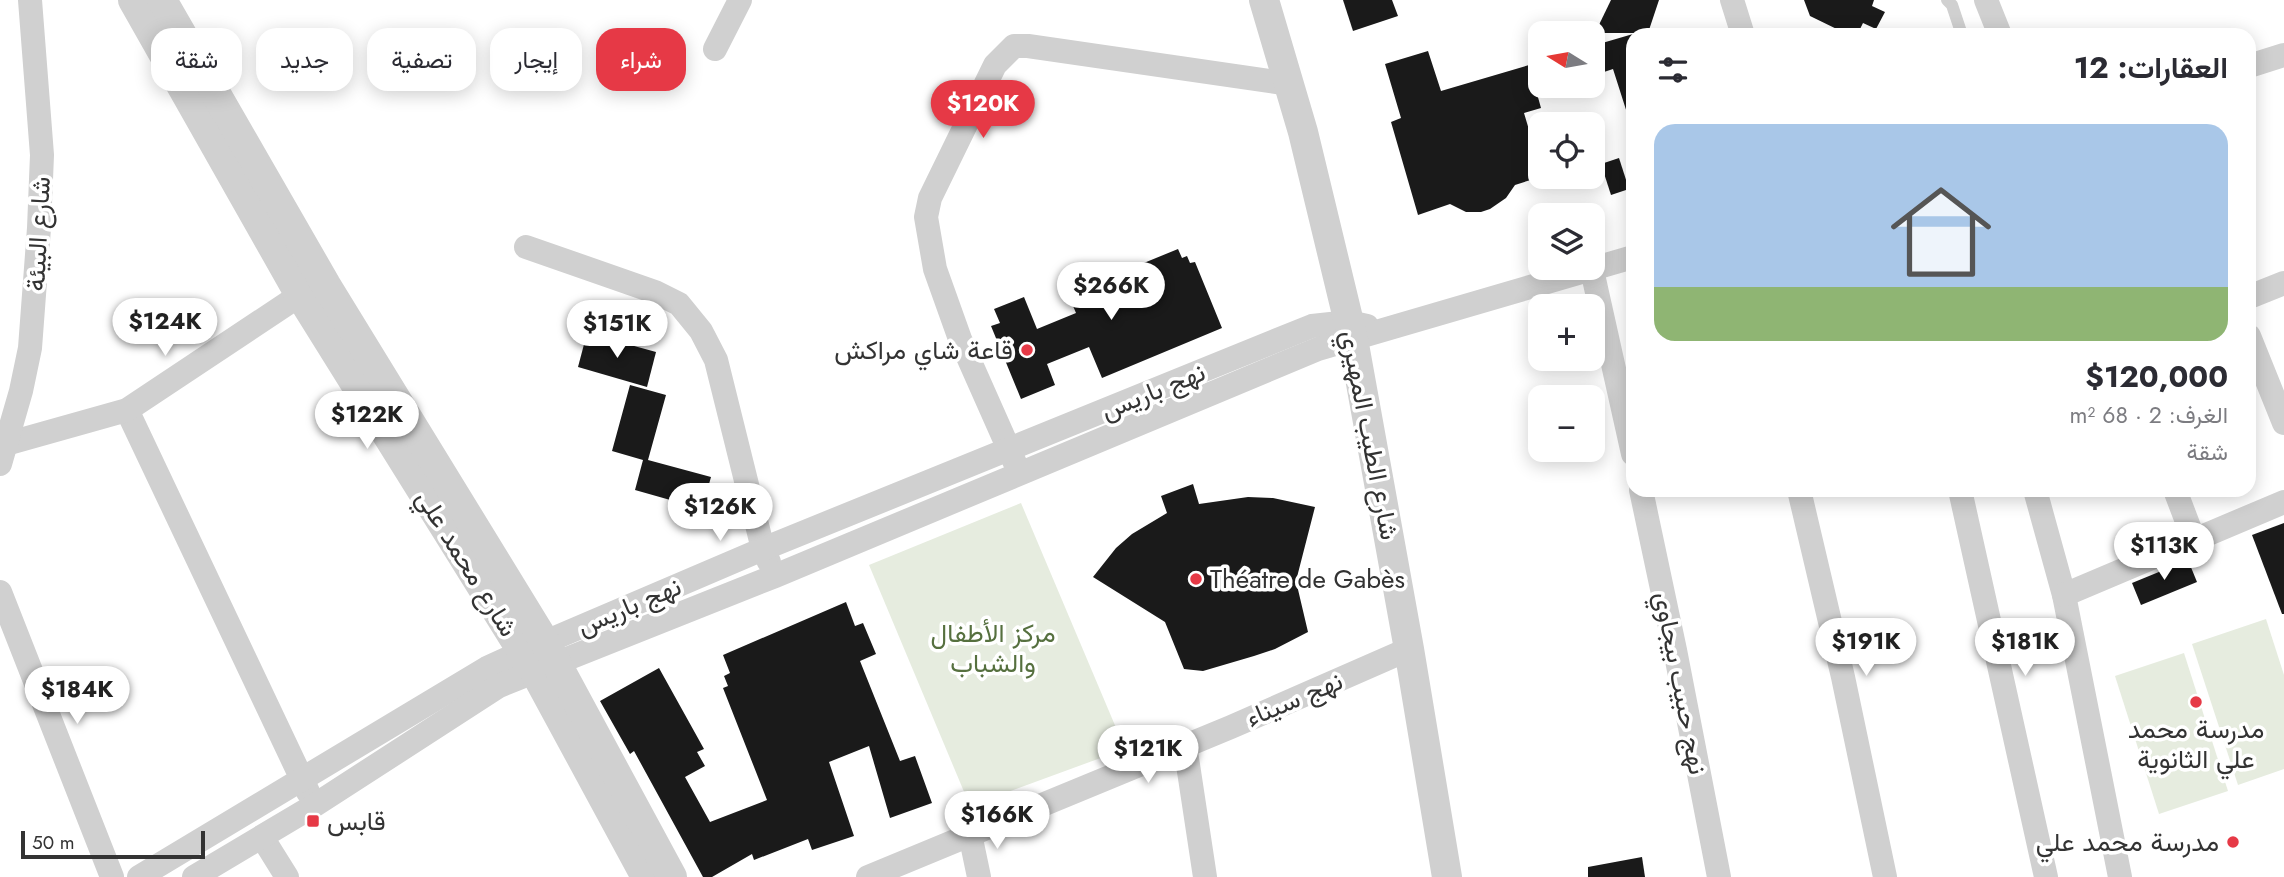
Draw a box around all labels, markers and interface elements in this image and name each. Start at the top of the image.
north arrow [1528,21,1605,98]
map controls [1528,21,1605,462]
chip: شقة [151,28,242,91]
chip: جديد [256,28,353,91]
chip: تصفية [367,28,476,91]
chip: إيجار [490,28,582,91]
chip: شراء [596,28,686,91]
text: العقارات: 12 [2074,46,2228,89]
icon: filters [1654,51,1692,89]
pin: $120K [934,80,1032,140]
text: $120K [947,86,1019,120]
button: locate [1528,112,1605,189]
icon: home [1878,169,2004,295]
street label: شارع البيئة [16,176,60,292]
button: layers [1528,203,1605,280]
pin: $266K [1062,262,1160,322]
text: $266K [1073,268,1149,302]
button: + [1528,294,1605,371]
pin: $124K [116,298,214,358]
pin: $151K [568,300,666,360]
text: $124K [128,304,202,338]
text: $151K [583,306,651,340]
street label: شارع الطيب المهيري [1329,327,1409,543]
place label: قاعة شاي مراكش [834,331,1013,371]
marker: قاعة شاي مراكش [1019,342,1035,358]
street label: نهج باريس [1095,353,1211,429]
text: $120,000 [2085,355,2228,398]
button: − [1528,385,1605,462]
pin: $122K [318,392,416,451]
text: $122K [331,397,403,431]
text: الغرف: 2 · 68 m² [2069,398,2228,432]
text: شقة [2186,435,2228,469]
street label: شارع محمد علي [405,482,527,645]
pin: $126K [671,484,769,543]
text: $126K [684,489,756,523]
pin: $113K [2115,522,2213,582]
text: $113K [2130,528,2198,562]
place label: Théatre de Gabès [1210,560,1405,598]
street label: نهج باريس [571,567,687,645]
marker: Théatre de Gabès [1188,571,1204,587]
street label: نهج حبيب بيجاوي [1643,588,1717,778]
park label: مركز الأطفال والشباب [931,614,1056,682]
pin: $191K [1817,618,1915,678]
pin: $181K [1976,618,2074,678]
text: $191K [1831,624,1901,658]
text: $181K [1991,624,2059,658]
street label: نهج سيناء [1240,662,1348,736]
pin: $184K [28,666,126,726]
text: $184K [41,672,113,706]
marker: مدرسة محمد علي الثانوية [2188,694,2204,710]
place label: مدرسة محمد علي الثانوية [2128,710,2264,780]
pin: $121K [1099,726,1197,785]
text: $121K [1114,731,1182,765]
pin: $166K [948,792,1046,851]
text: $166K [961,797,1033,831]
place label: قابس [327,802,386,840]
marker: قابس [305,813,321,829]
place label: مدرسة محمد علي [2036,823,2219,863]
scale bar [21,828,205,860]
text: 50 m [32,829,75,856]
marker: مدرسة محمد علي [2225,834,2241,850]

